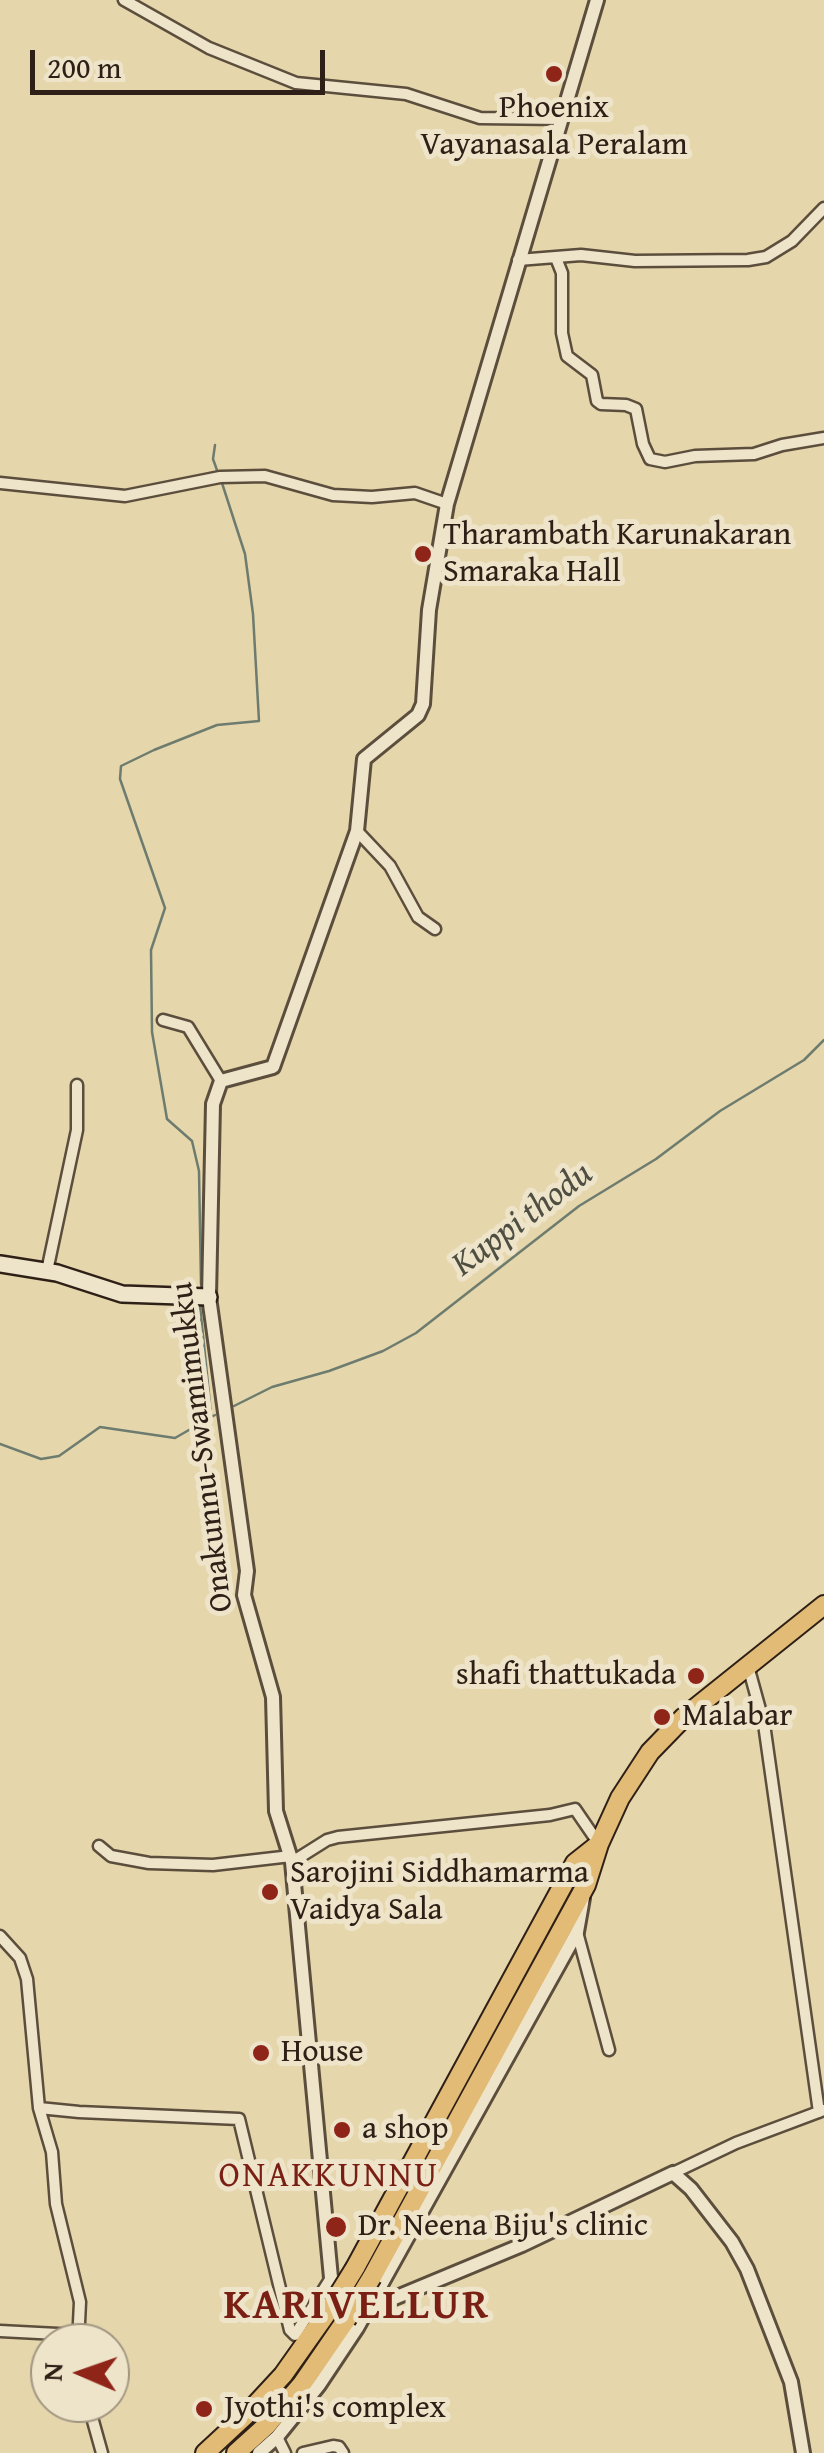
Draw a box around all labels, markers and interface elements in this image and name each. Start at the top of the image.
scale bar [35,30,330,92]
text: 200 m [47,45,121,89]
marker: Phoenix Vayanasala Peralam [543,63,565,85]
place label: Phoenix Vayanasala Peralam [420,90,688,165]
place label: Tharambath Karunakaran Smaraka Hall [443,517,791,592]
marker: Tharambath Karunakaran Smaraka Hall [412,543,434,565]
water label: Kuppi thodu [444,1153,602,1287]
street label: Onakunnu-Swamimukku [164,1280,242,1614]
place label: shafi thattukada [456,1657,676,1695]
marker: shafi thattukada [685,1665,707,1687]
place label: Malabar [682,1698,792,1736]
marker: Malabar [651,1706,673,1728]
place label: Sarojini Siddhamarma Vaidya Sala [290,1855,589,1930]
marker: Sarojini Siddhamarma Vaidya Sala [259,1881,281,1903]
place label: House [281,2034,364,2072]
marker: House [250,2042,272,2064]
place label: a shop [362,2111,448,2149]
marker: a shop [331,2119,353,2141]
district label: ONAKKUNNU [218,2156,440,2198]
place label: Dr. Neena Biju's clinic [358,2208,648,2246]
marker: Dr. Neena Biju's clinic [323,2214,349,2240]
district label: KARIVELLUR [223,2282,491,2332]
north arrow [30,2323,130,2423]
text: N [31,2362,72,2382]
place label: Jyothi's complex [224,2390,446,2428]
marker: Jyothi's complex [193,2398,215,2420]

